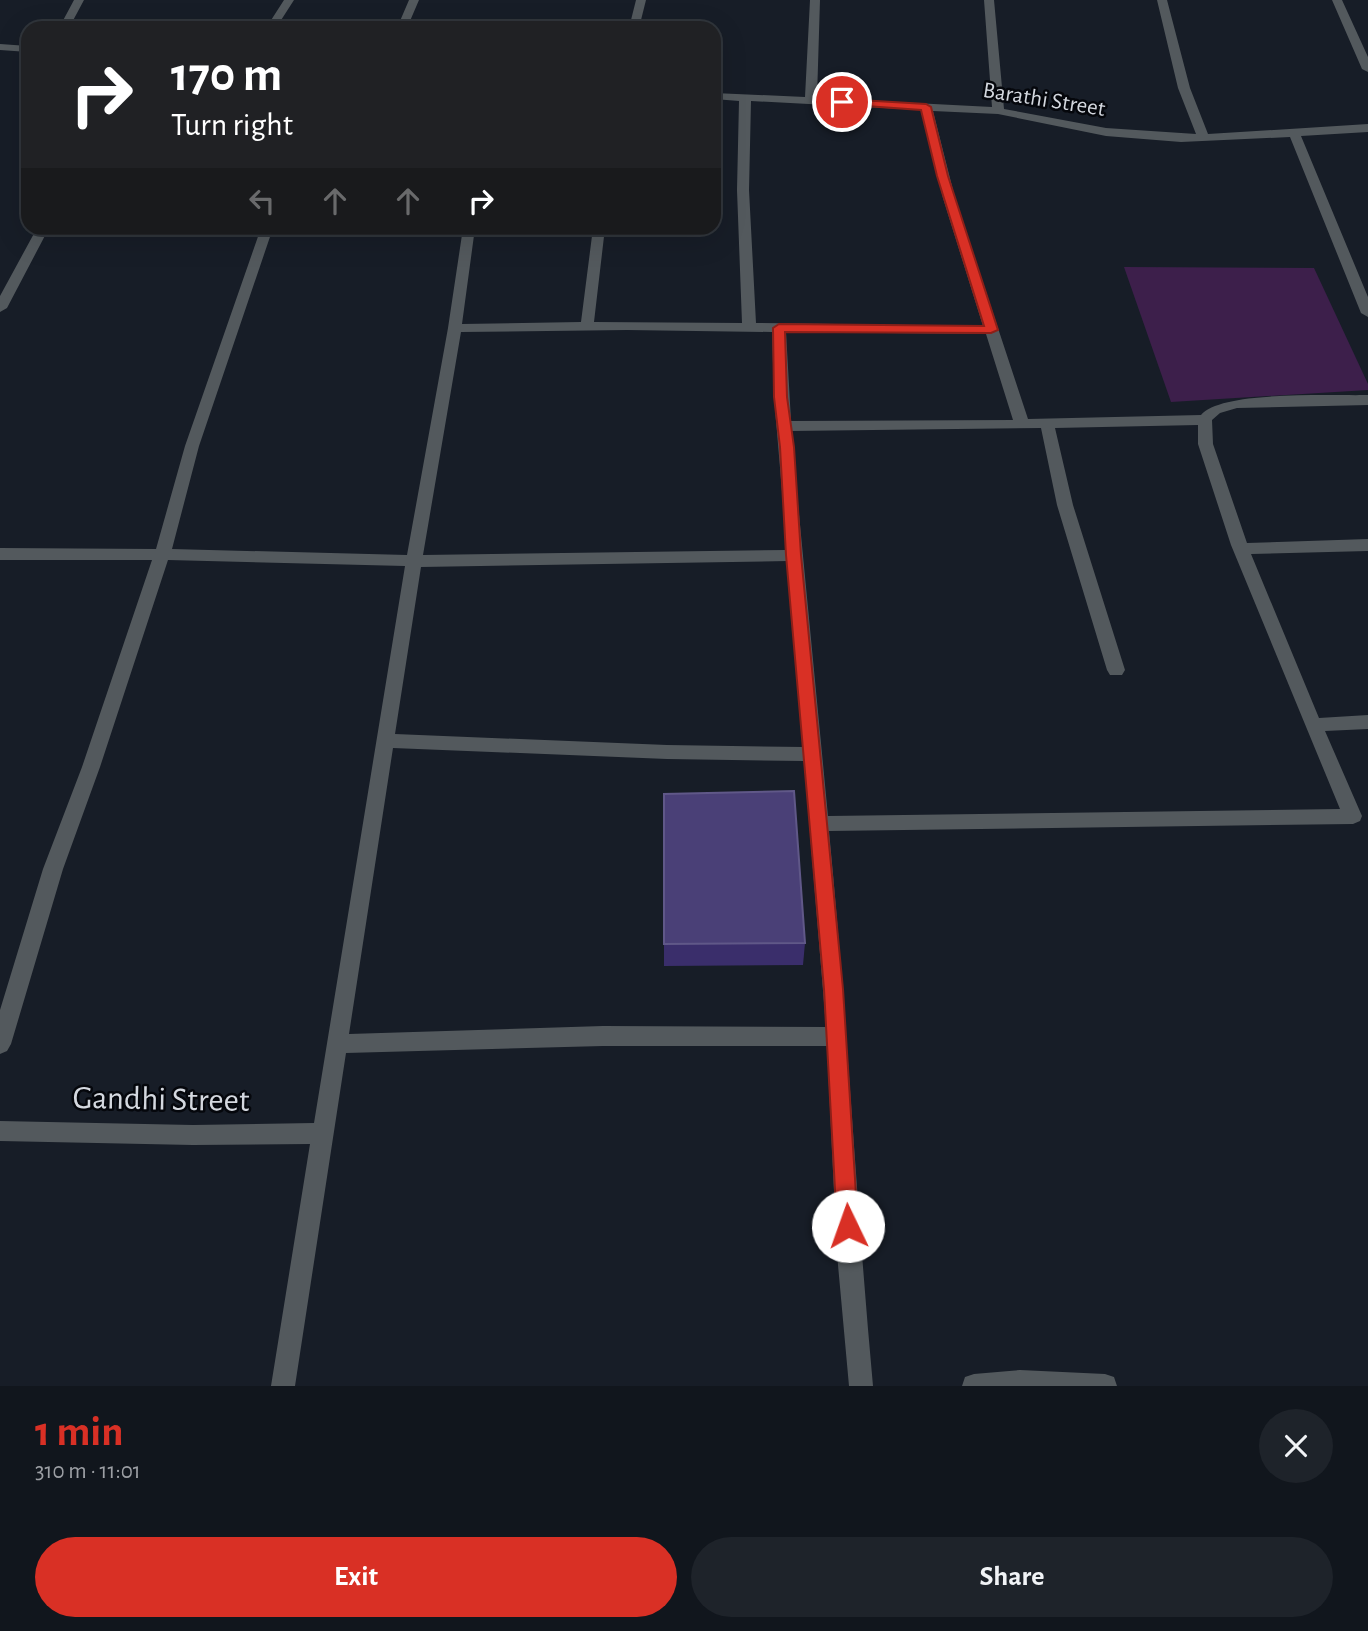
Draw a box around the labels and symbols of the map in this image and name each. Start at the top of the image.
pin [812,72,872,132]
street label: Barathi Street [981,79,1107,121]
street label: Gandhi Street [72,1082,250,1118]
position arrow [811,1189,885,1263]

